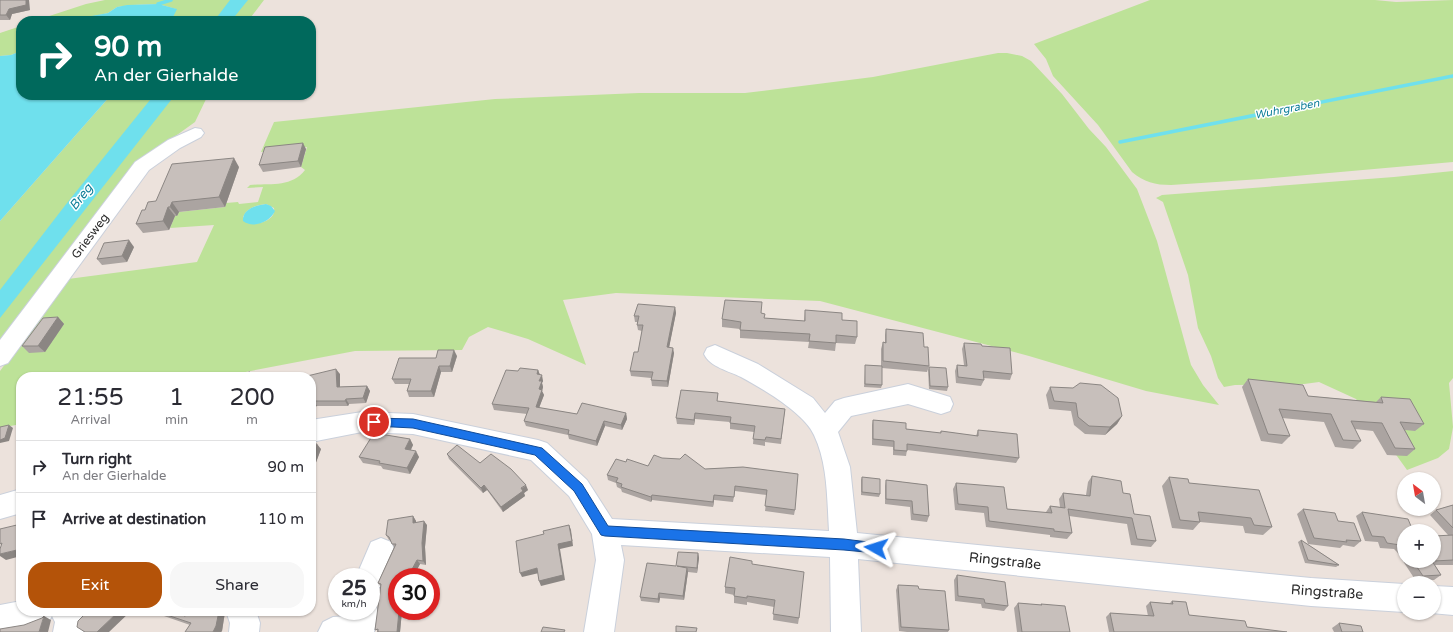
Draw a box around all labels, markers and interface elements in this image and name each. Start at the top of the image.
text: 90 m [94,30,162,64]
icon: right [28,32,80,84]
text: An der Gierhalde [94,64,238,86]
water label: Wuhrgraben [1254,96,1321,122]
water label: Breg [66,180,97,213]
street label: Griesweg [68,211,112,261]
text: 21:55 [57,383,124,412]
text: 1 [169,383,184,412]
text: 200 [229,383,275,412]
pin [357,405,391,439]
icon: arrive [363,411,385,433]
text: Arrival [70,412,111,428]
text: min [165,412,188,428]
text: m [246,412,258,428]
text: Turn right [62,450,132,468]
icon: right [28,456,50,478]
text: 90 m [267,458,304,476]
text: An der Gierhalde [62,468,166,484]
north arrow [1397,472,1441,516]
map controls [1397,472,1441,620]
icon: arrive [28,508,50,530]
text: Arrive at destination [62,510,206,528]
text: 110 m [258,510,304,528]
button: + [1397,524,1441,568]
position arrow [855,527,897,569]
street label: Ringstraße [968,549,1042,573]
button: Exit [28,562,162,608]
button: Share [170,562,304,608]
speed limit sign: 30 [388,568,440,620]
button: − [1397,576,1441,620]
text: 25 [341,577,367,601]
street label: Ringstraße [1290,581,1364,603]
text: km/h [341,598,367,610]

